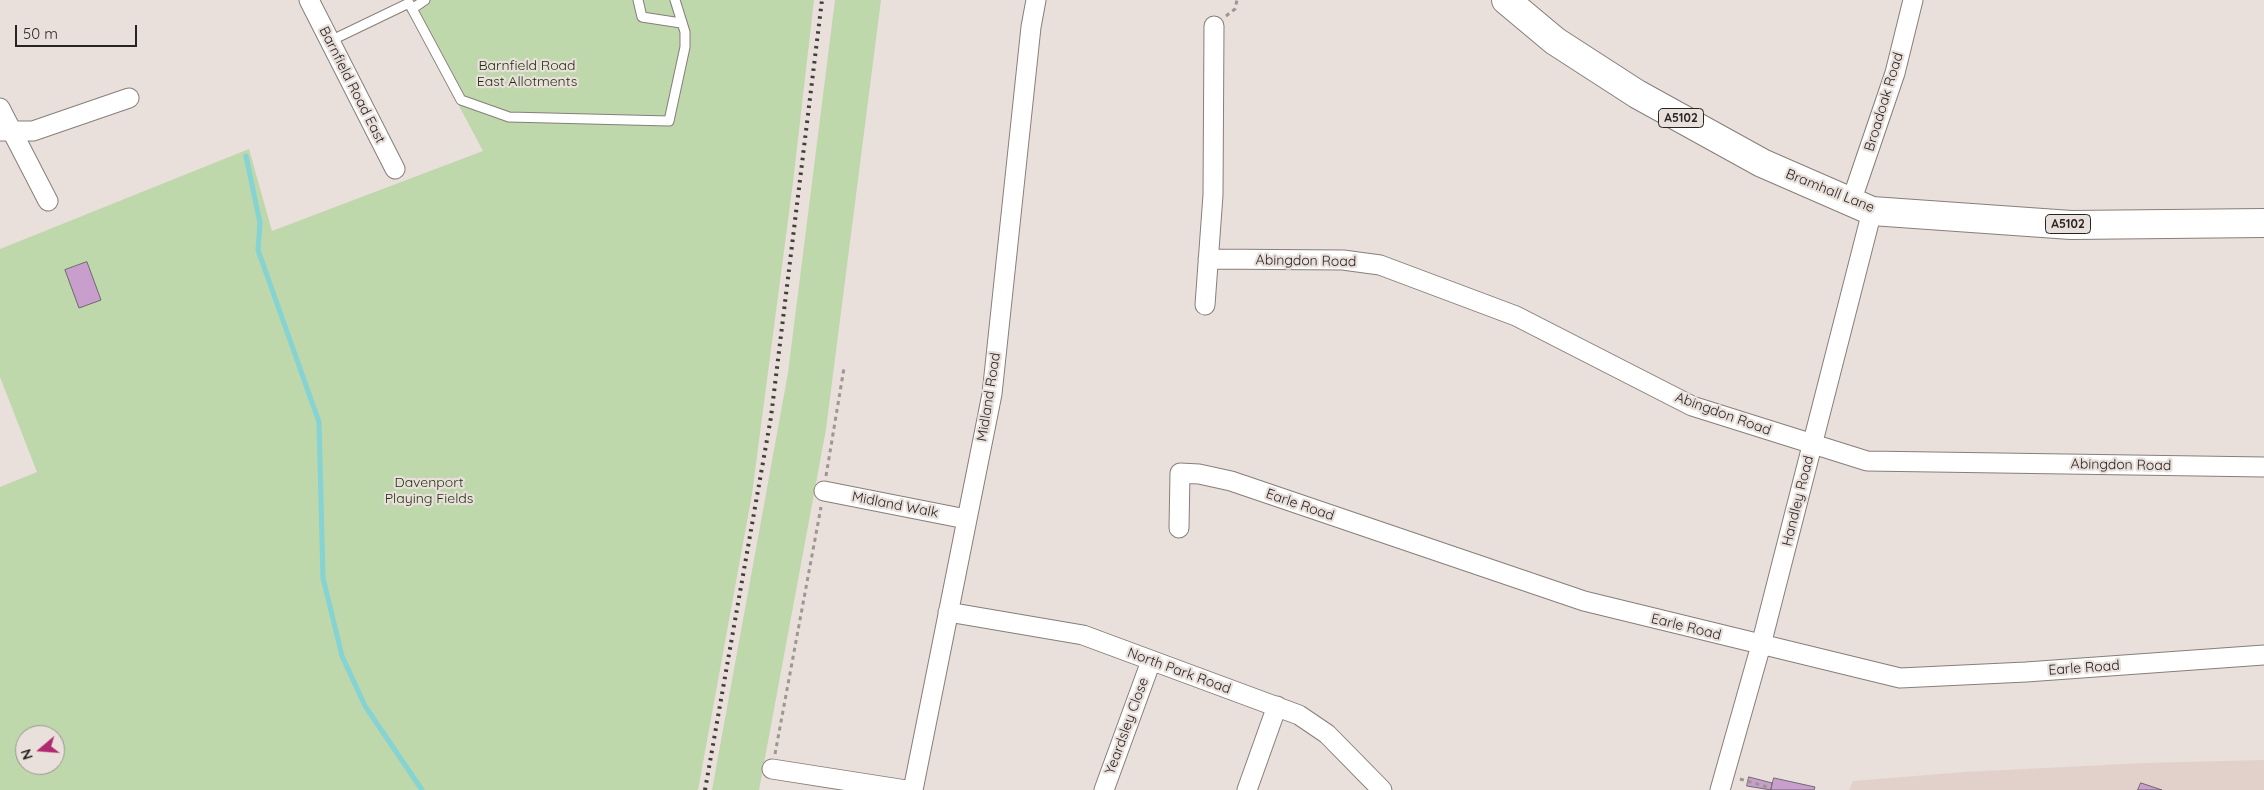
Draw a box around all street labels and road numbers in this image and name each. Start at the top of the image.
street label: Barnfield Road East [315,24,389,146]
street label: Broadoak Road [1861,50,1907,154]
road number: A5102 [1658,109,1704,128]
street label: Bramhall Lane [1783,166,1877,216]
road number: A5102 [2046,214,2090,233]
street label: Abingdon Road [1256,252,1356,270]
street label: Midland Road [974,351,1004,443]
street label: Abingdon Road [1673,389,1773,439]
street label: Handley Road [1779,454,1817,548]
street label: Abingdon Road [2071,456,2171,474]
street label: Earle Road [1264,485,1336,525]
street label: Midland Walk [850,488,940,522]
street label: Earle Road [1649,610,1723,644]
street label: North Park Road [1125,645,1233,697]
street label: Earle Road [2048,657,2120,679]
street label: Yeardsley Close [1102,675,1152,777]

